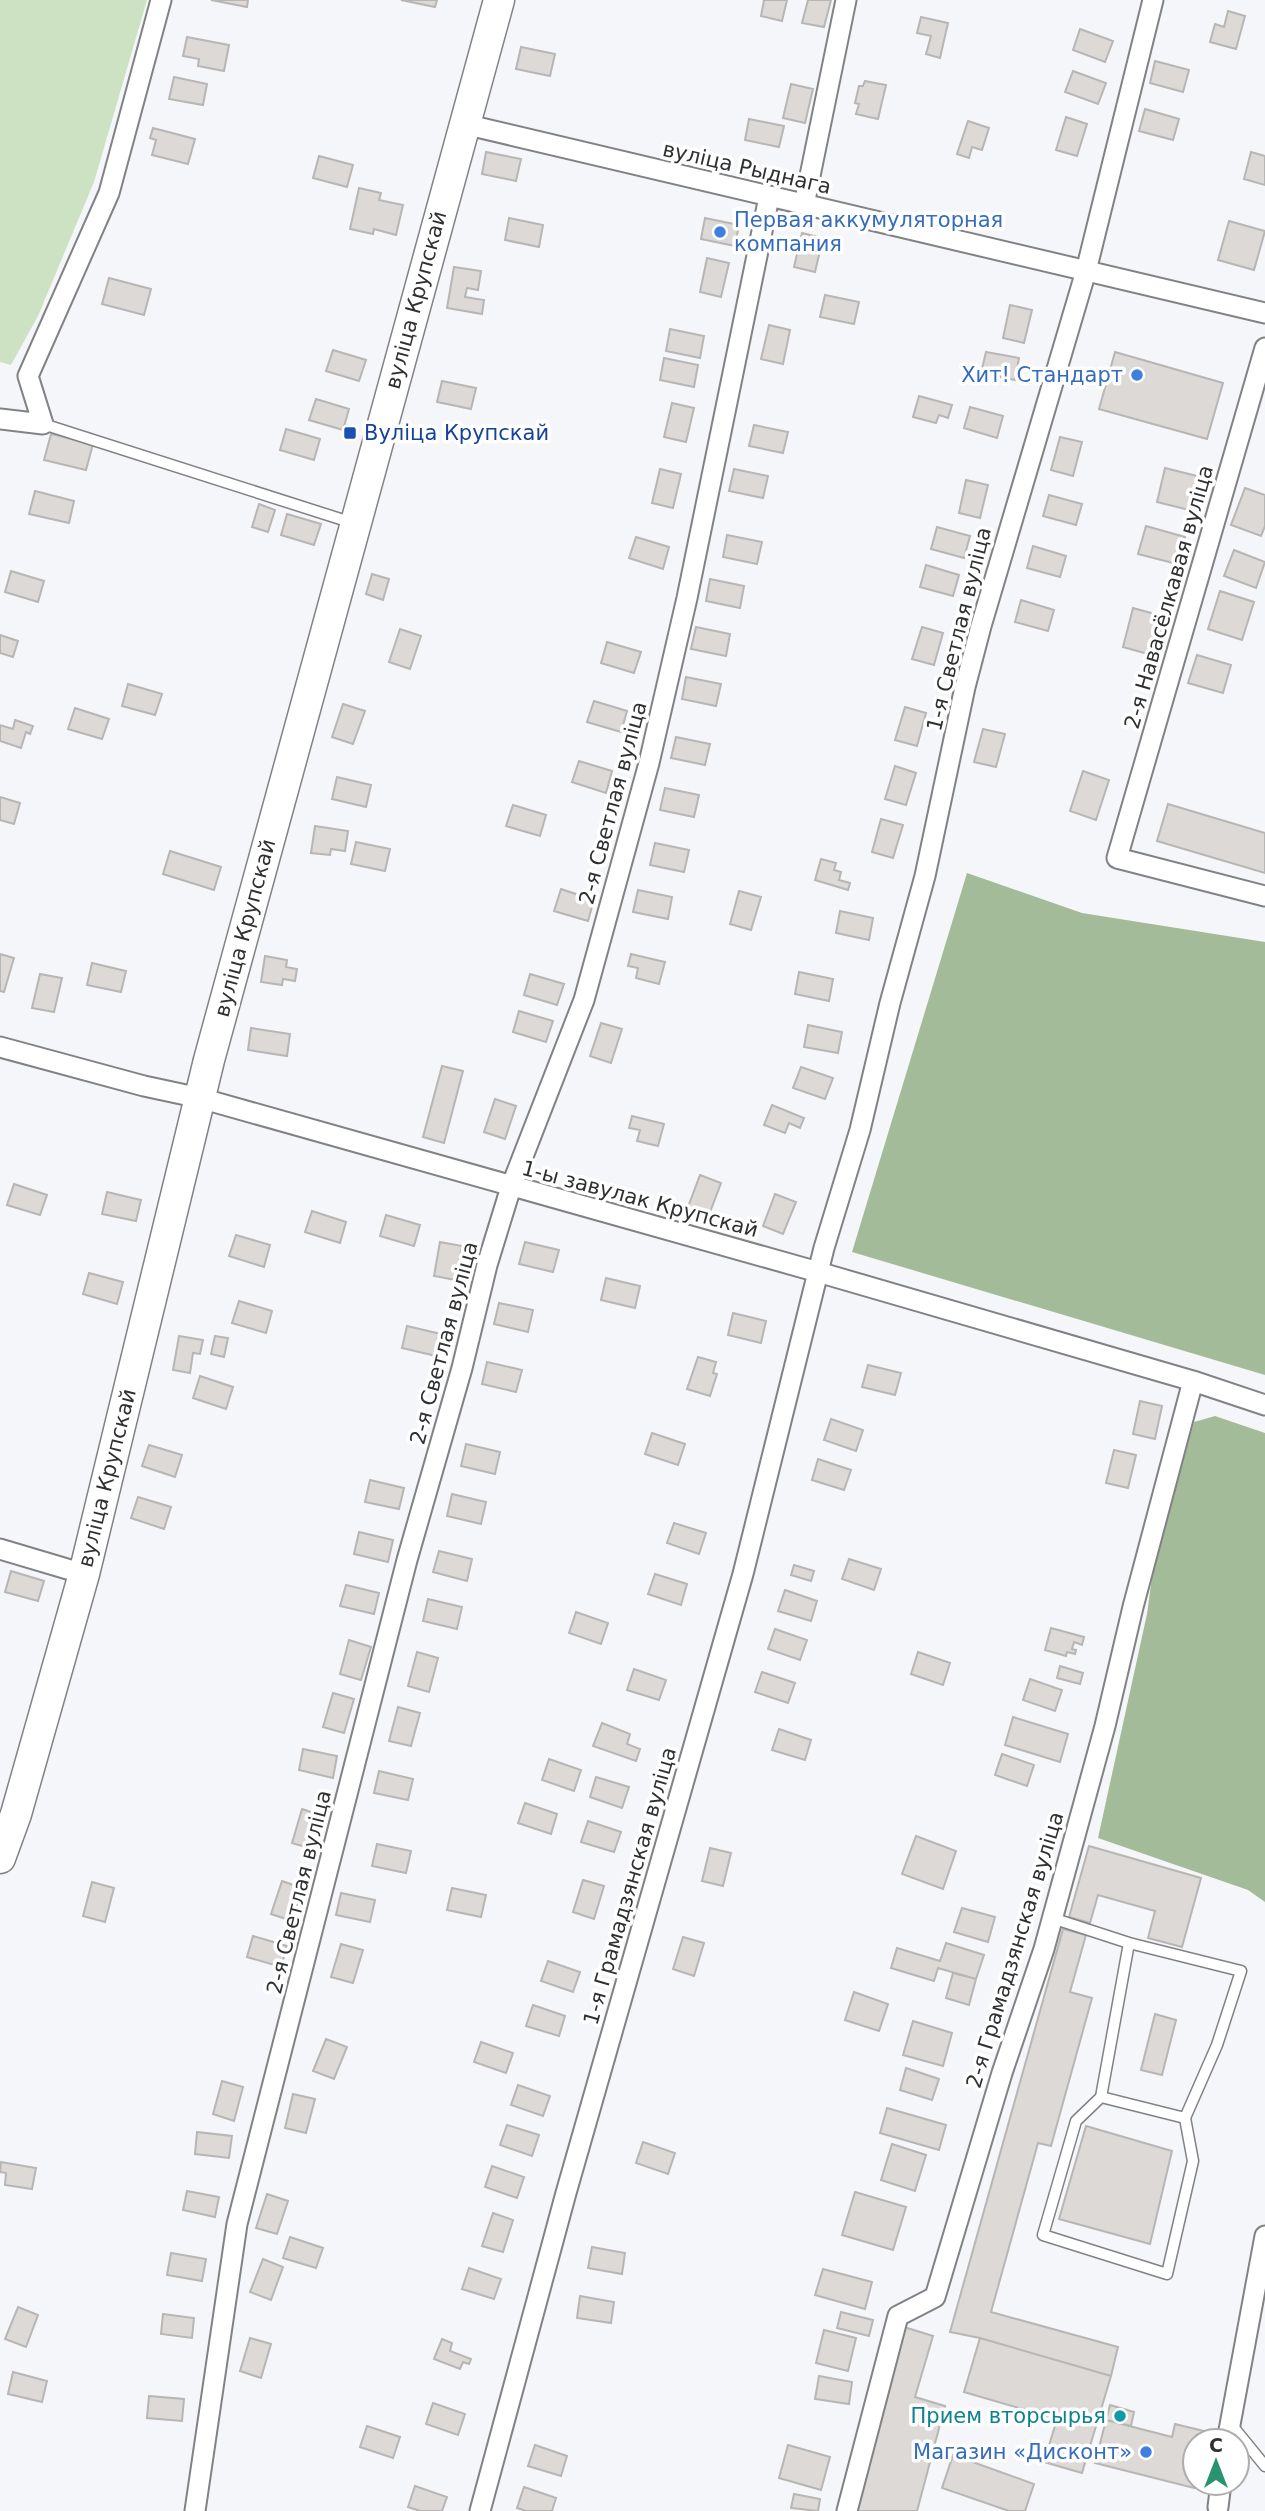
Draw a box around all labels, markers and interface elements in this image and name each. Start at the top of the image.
street label: вуліца Рыднага [660,137,834,199]
street label: вуліца Крупскай [381,208,451,392]
place label: Первая аккумуляторная компания [734,208,1003,256]
marker: Первая аккумуляторная компания [712,224,728,240]
place label: Хит! Стандарт [961,363,1123,387]
marker: Хит! Стандарт [1129,367,1145,383]
place label: Вуліца Крупскай [364,421,549,445]
marker: Вуліца Крупскай [342,425,358,441]
street label: 2-я Навасёлкавая вуліца [1120,462,1218,732]
street label: 1-я Светлая вуліца [922,525,996,733]
street label: 2-я Светлая вуліца [574,699,652,907]
street label: вуліца Крупскай [210,836,280,1020]
street label: 1-ы завулак Крупскай [519,1156,761,1242]
street label: 2-я Светлая вуліца [405,1239,483,1447]
street label: вуліца Крупскай [73,1386,141,1570]
street label: 1-я Грамадзянская вуліца [579,1744,681,2028]
street label: 2-я Светлая вуліца [262,1788,336,1996]
street label: 2-я Грамадзянская вуліца [961,1809,1069,2091]
place label: Прием вторсырья [911,2404,1106,2428]
marker: Прием вторсырья [1112,2408,1128,2424]
north arrow [1181,2427,1251,2497]
text: С [1209,2434,1223,2456]
place label: Магазин «Дисконт» [913,2440,1132,2464]
marker: Магазин «Дисконт» [1138,2444,1154,2460]

